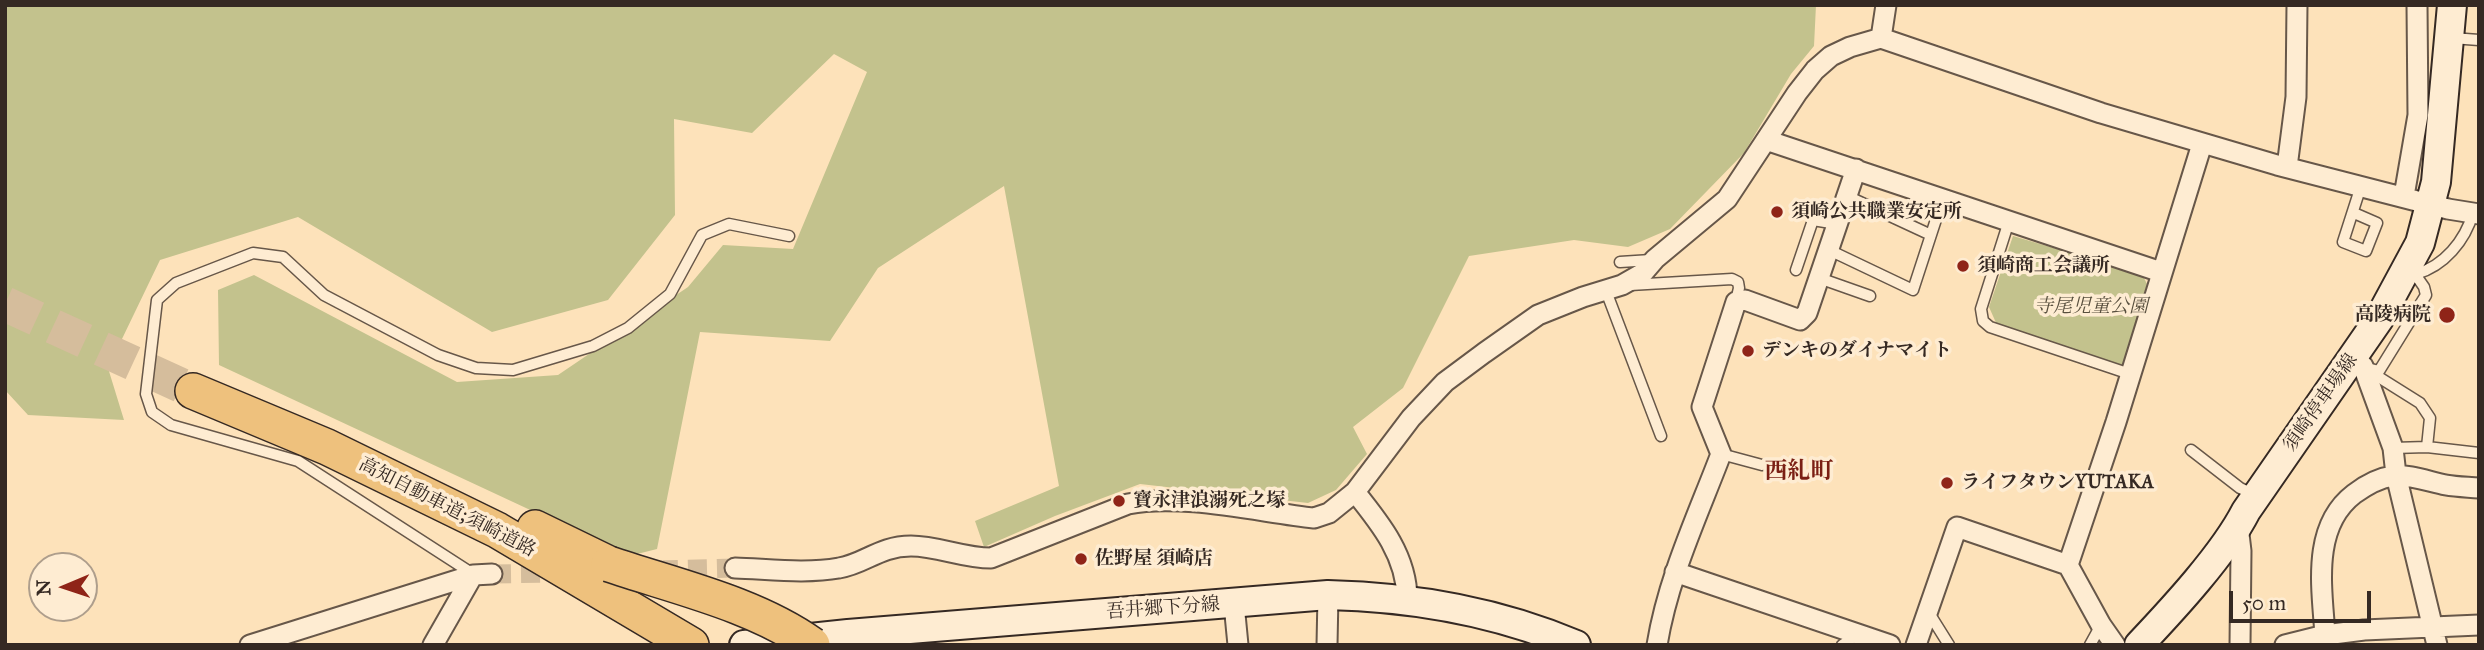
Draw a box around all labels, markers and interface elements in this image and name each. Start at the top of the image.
place label: 須崎公共職業安定所 [1791,201,1962,223]
marker: 須崎公共職業安定所 [1769,204,1785,220]
place label: 須崎商工会議所 [1977,255,2110,277]
marker: 須崎商工会議所 [1955,258,1971,274]
park label: 寺尾児童公園 [2034,296,2148,318]
place label: 高陵病院 [2355,304,2431,326]
marker: 高陵病院 [2437,305,2457,325]
place label: デンキのダイナマイト [1762,340,1952,362]
marker: デンキのダイナマイト [1740,343,1756,359]
street label: 須崎停車場線 [2279,350,2363,456]
street label: 高知自動車道;須崎道路 [355,453,539,563]
district label: 西糺町 [1765,458,1833,486]
place label: ライフタウンYUTAKA [1961,472,2154,494]
marker: ライフタウンYUTAKA [1939,475,1955,491]
place label: 寶永津浪溺死之塚 [1133,490,1285,512]
marker: 寶永津浪溺死之塚 [1111,493,1127,509]
place label: 佐野屋 須崎店 [1095,548,1213,570]
marker: 佐野屋 須崎店 [1073,551,1089,567]
north arrow [28,552,98,622]
scale bar [2232,576,2374,620]
text: N [32,579,55,596]
text: 50 m [2242,590,2286,616]
street label: 吾井郷下分線 [1105,594,1221,624]

